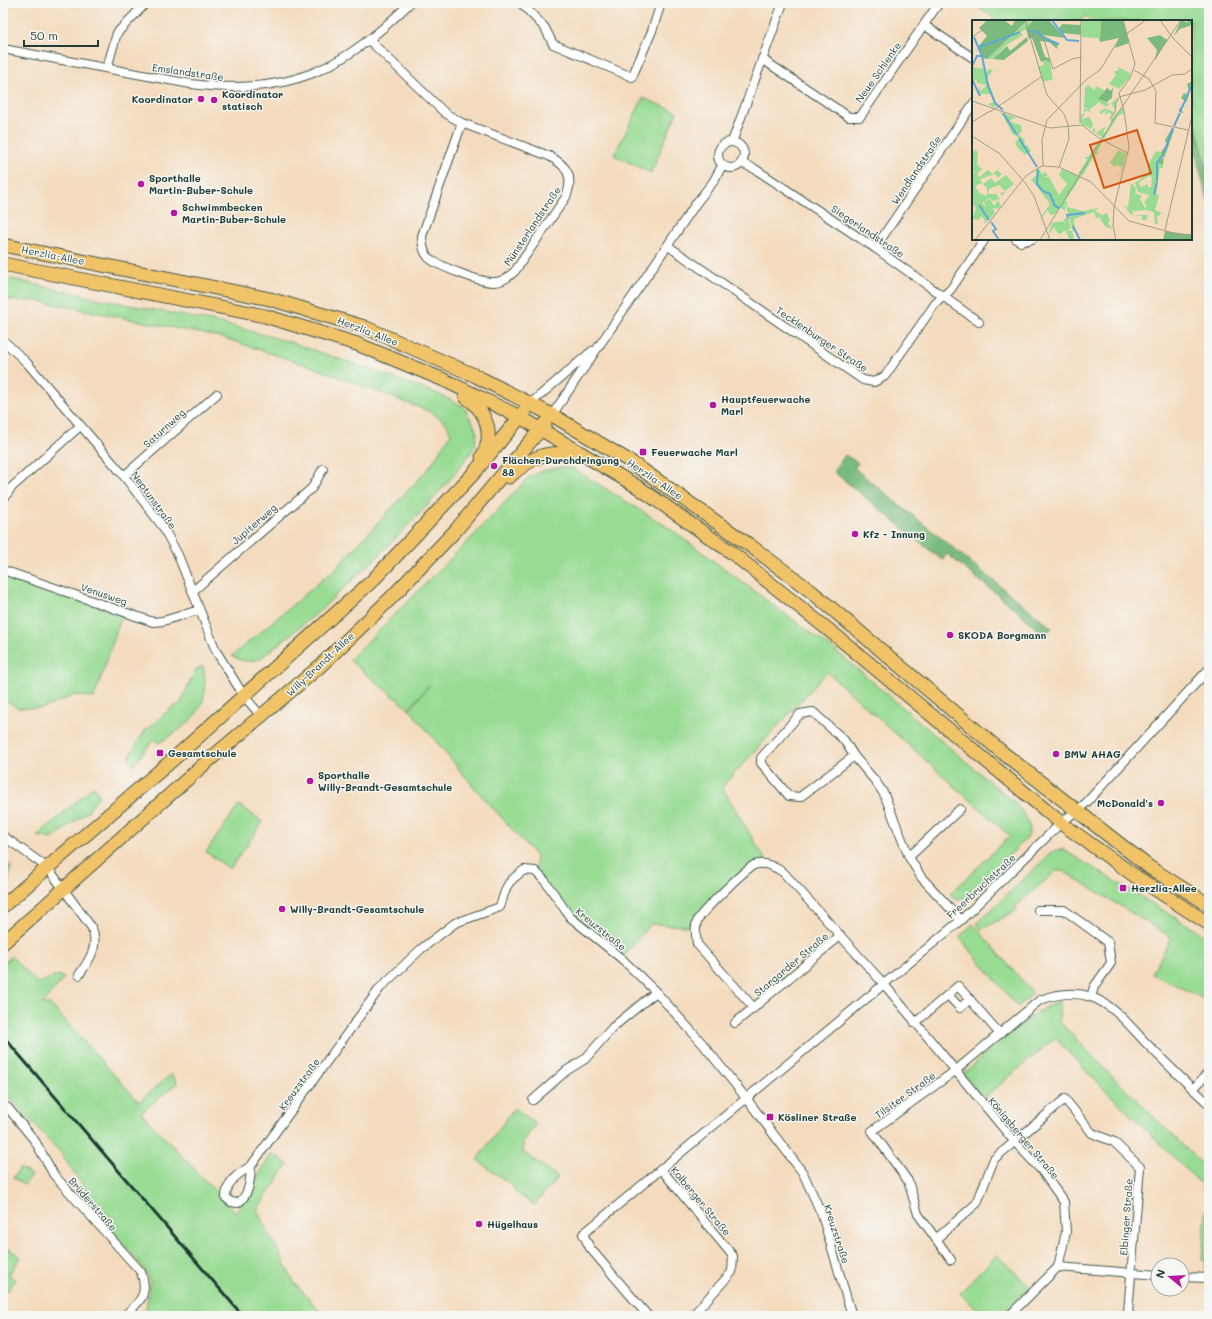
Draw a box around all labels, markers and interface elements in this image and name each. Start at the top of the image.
inset map [972,20,1192,240]
scale bar [24,22,98,48]
text: 50 m [30,27,58,43]
street label: Neue Schlenke [852,39,904,105]
street label: Emslandstraße [151,60,225,84]
place label: Koordinator statisch [222,87,283,113]
place label: Koordinator [132,92,193,106]
marker: Koordinator [196,94,206,104]
marker: Koordinator statisch [209,95,219,105]
street label: Wendlandstraße [888,133,944,207]
place label: Sporthalle Martin-Buber-Schule [149,171,253,197]
marker: Sporthalle Martin-Buber-Schule [136,179,146,189]
street label: Münsterlandstraße [500,183,564,269]
place label: Schwimmbecken Martin-Buber-Schule [182,200,286,226]
street label: Siegerlandstraße [829,201,907,261]
marker: Schwimmbecken Martin-Buber-Schule [169,208,179,218]
street label: Herzlia-Allee [20,242,86,268]
street label: Tecklenburger Straße [773,303,871,375]
street label: Herzlia-Allee [336,313,400,349]
place label: Hauptfeuerwache Marl [721,392,810,418]
marker: Hauptfeuerwache Marl [708,400,718,410]
street label: Saturnweg [140,405,188,451]
place label: Feuerwache Marl [651,445,738,459]
marker: Feuerwache Marl [638,447,648,457]
place label: Flächen-Durchdringung 88 [502,453,619,479]
street label: Herzlia-Allee [624,455,686,503]
marker: Flächen-Durchdringung 88 [489,461,499,471]
street label: Neptunstraße [128,468,180,532]
street label: Jupiterweg [228,500,280,548]
place label: Kfz - Innung [863,527,925,541]
marker: Kfz - Innung [850,529,860,539]
street label: Venusweg [79,580,129,609]
place label: SKODA Borgmann [958,628,1046,642]
street label: Willy-Brandt-Allee [283,629,357,699]
marker: SKODA Borgmann [945,630,955,640]
place label: Gesamtschule [168,746,236,760]
place label: BMW AHAG [1064,747,1121,761]
marker: Gesamtschule [155,748,165,758]
marker: BMW AHAG [1051,749,1061,759]
place label: Sporthalle Willy-Brandt-Gesamtschule [318,768,452,794]
marker: Sporthalle Willy-Brandt-Gesamtschule [305,776,315,786]
place label: McDonald's [1097,796,1153,810]
marker: McDonald's [1156,798,1166,808]
street label: Freerbruchstraße [944,850,1018,922]
place label: Herzlia-Allee [1131,881,1197,895]
marker: Herzlia-Allee [1118,883,1128,893]
place label: Willy-Brandt-Gesamtschule [290,902,424,916]
marker: Willy-Brandt-Gesamtschule [277,904,287,914]
street label: Kreuzstraße [573,904,629,954]
street label: Stargarder Straße [751,929,831,999]
street label: Kreuzstraße [275,1055,323,1113]
street label: Tilsiter Straße [872,1068,938,1122]
street label: Königsberger Straße [986,1094,1062,1182]
place label: Kösliner Straße [778,1110,857,1124]
marker: Kösliner Straße [765,1112,775,1122]
street label: Kolberger Straße [668,1164,734,1238]
street label: Brüderstraße [66,1174,120,1234]
street label: Elbinger Straße [1116,1178,1136,1256]
street label: Kreuzstraße [821,1203,853,1265]
place label: Hügelhaus [487,1217,538,1231]
marker: Hügelhaus [474,1219,484,1229]
north arrow [1150,1257,1190,1297]
text: N [1152,1267,1168,1280]

